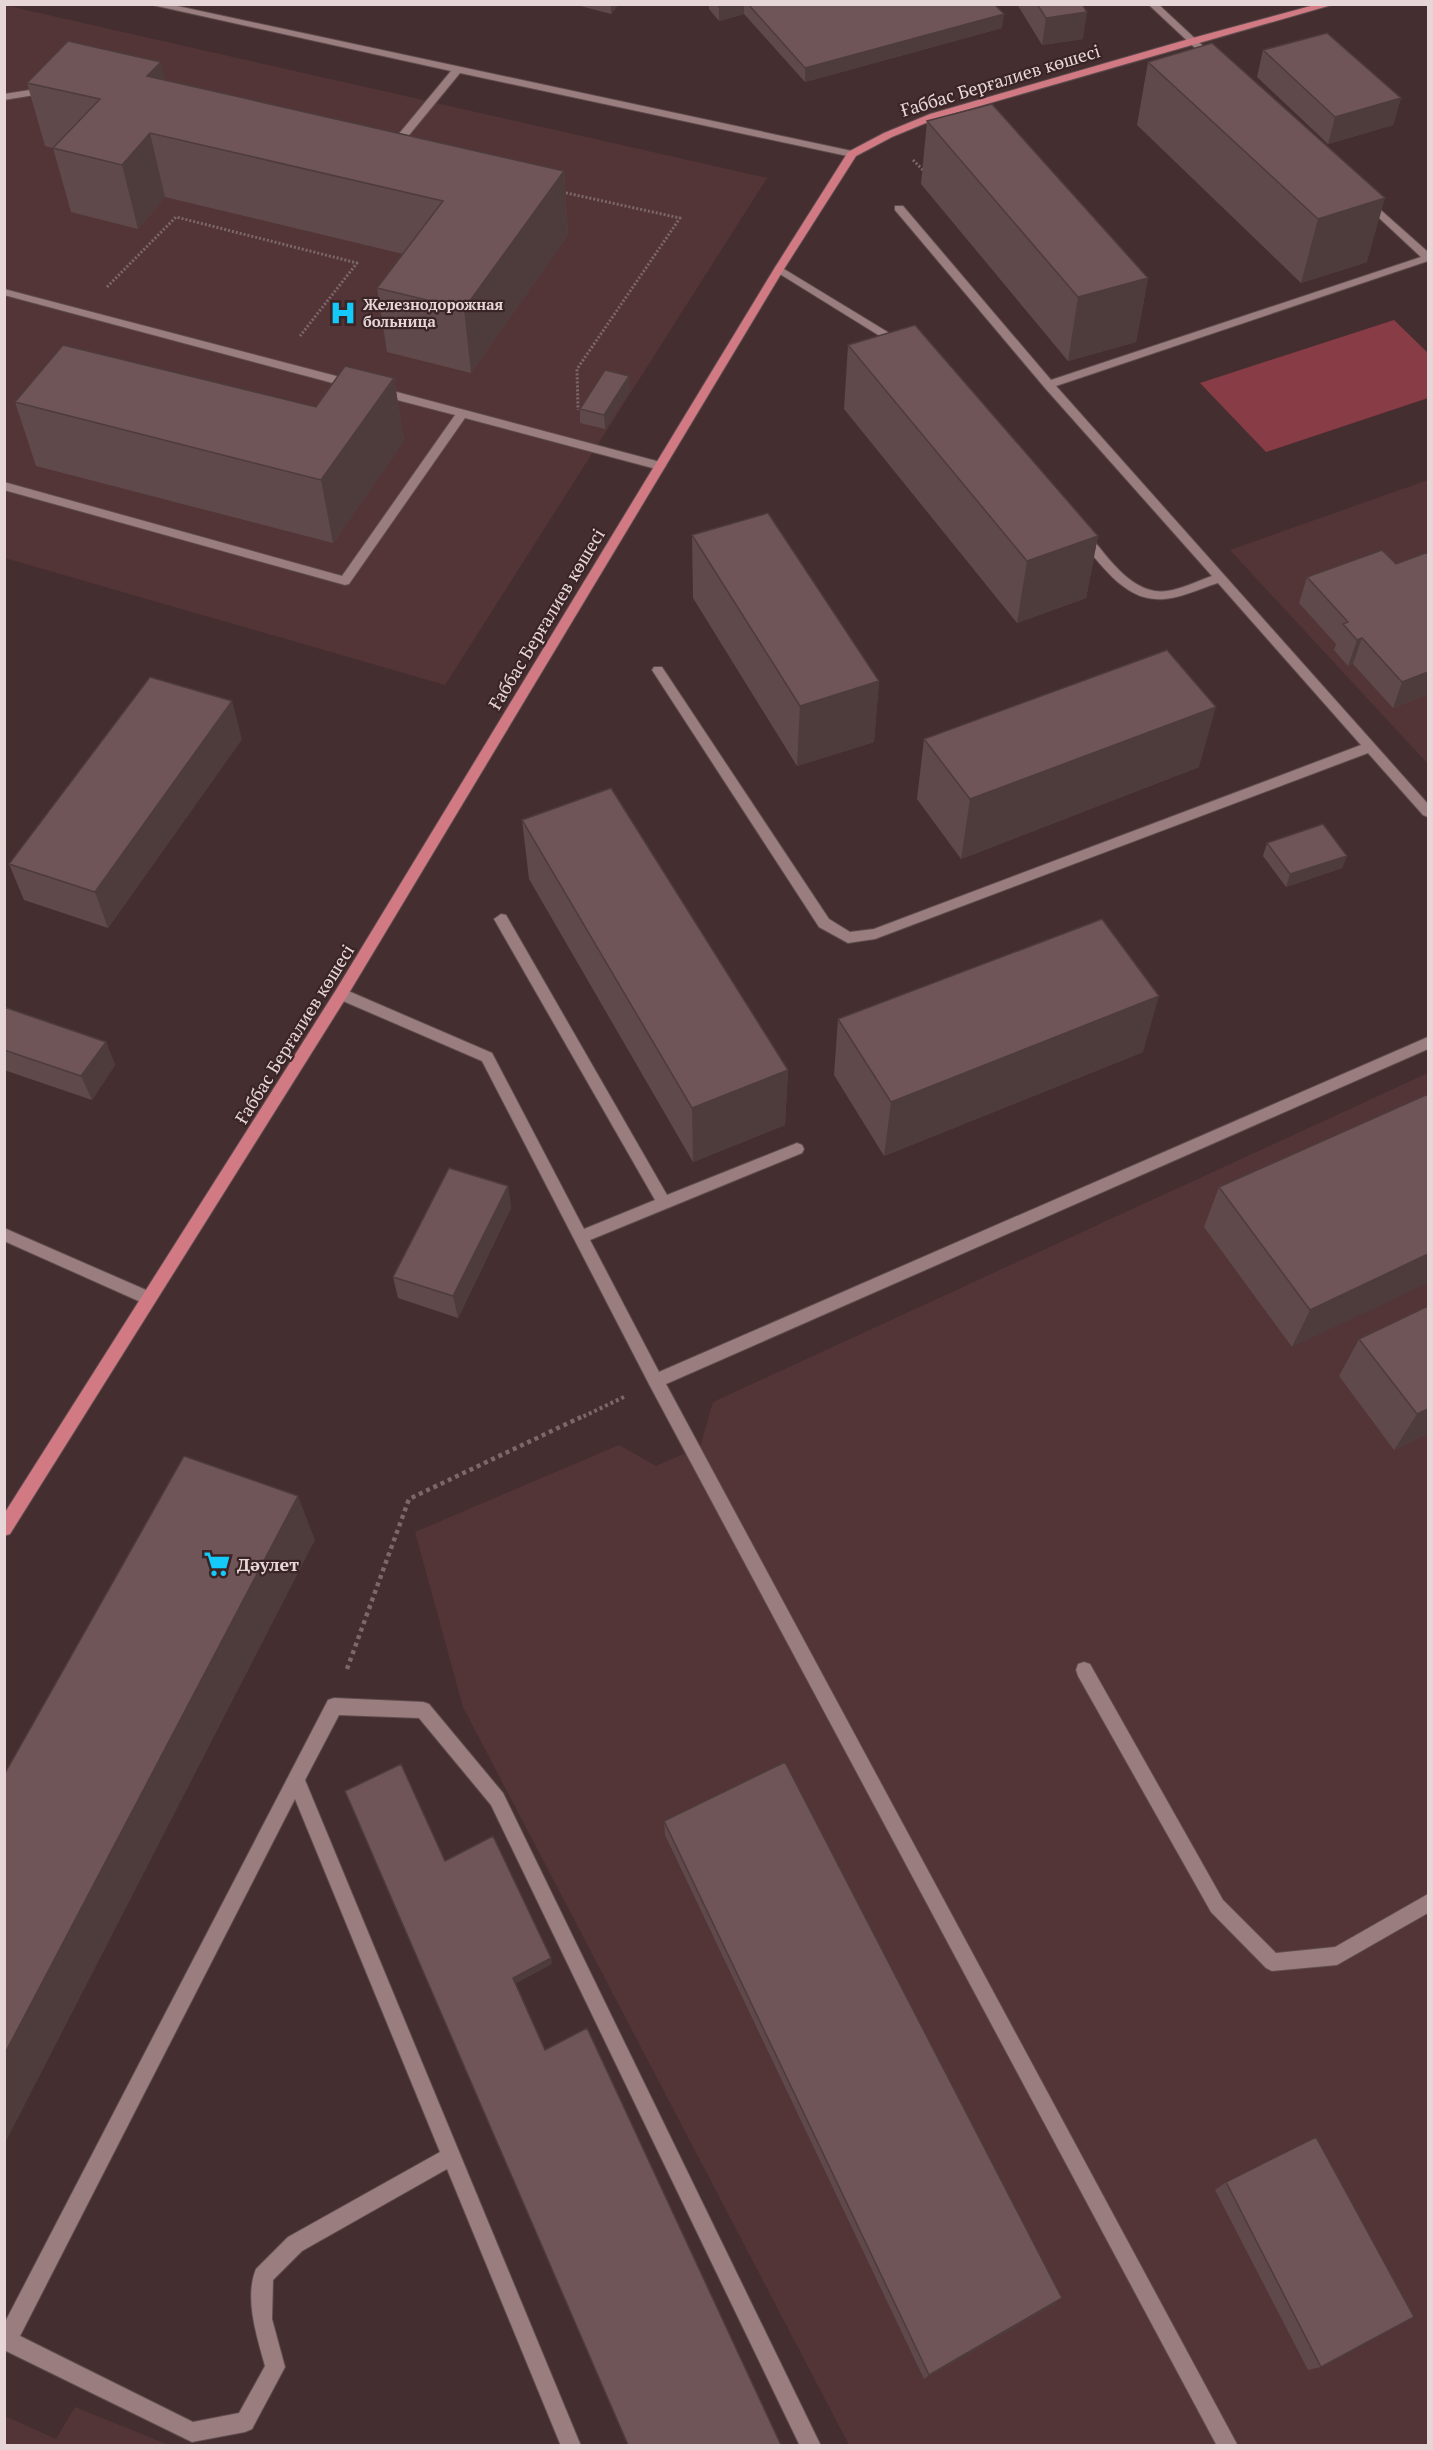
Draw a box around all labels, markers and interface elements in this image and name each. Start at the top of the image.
street label: Ғаббас Берғалиев көшесі [897,38,1103,122]
place label: Железнодорожная больница [363,294,504,331]
hospital icon: Железнодорожная больница [328,298,358,328]
street label: Ғаббас Берғалиев көшесі [482,524,610,714]
street label: Ғаббас Берғалиев көшесі [229,940,359,1128]
supermarket icon: Дәулет [202,1549,232,1579]
place label: Дәулет [237,1552,299,1576]

